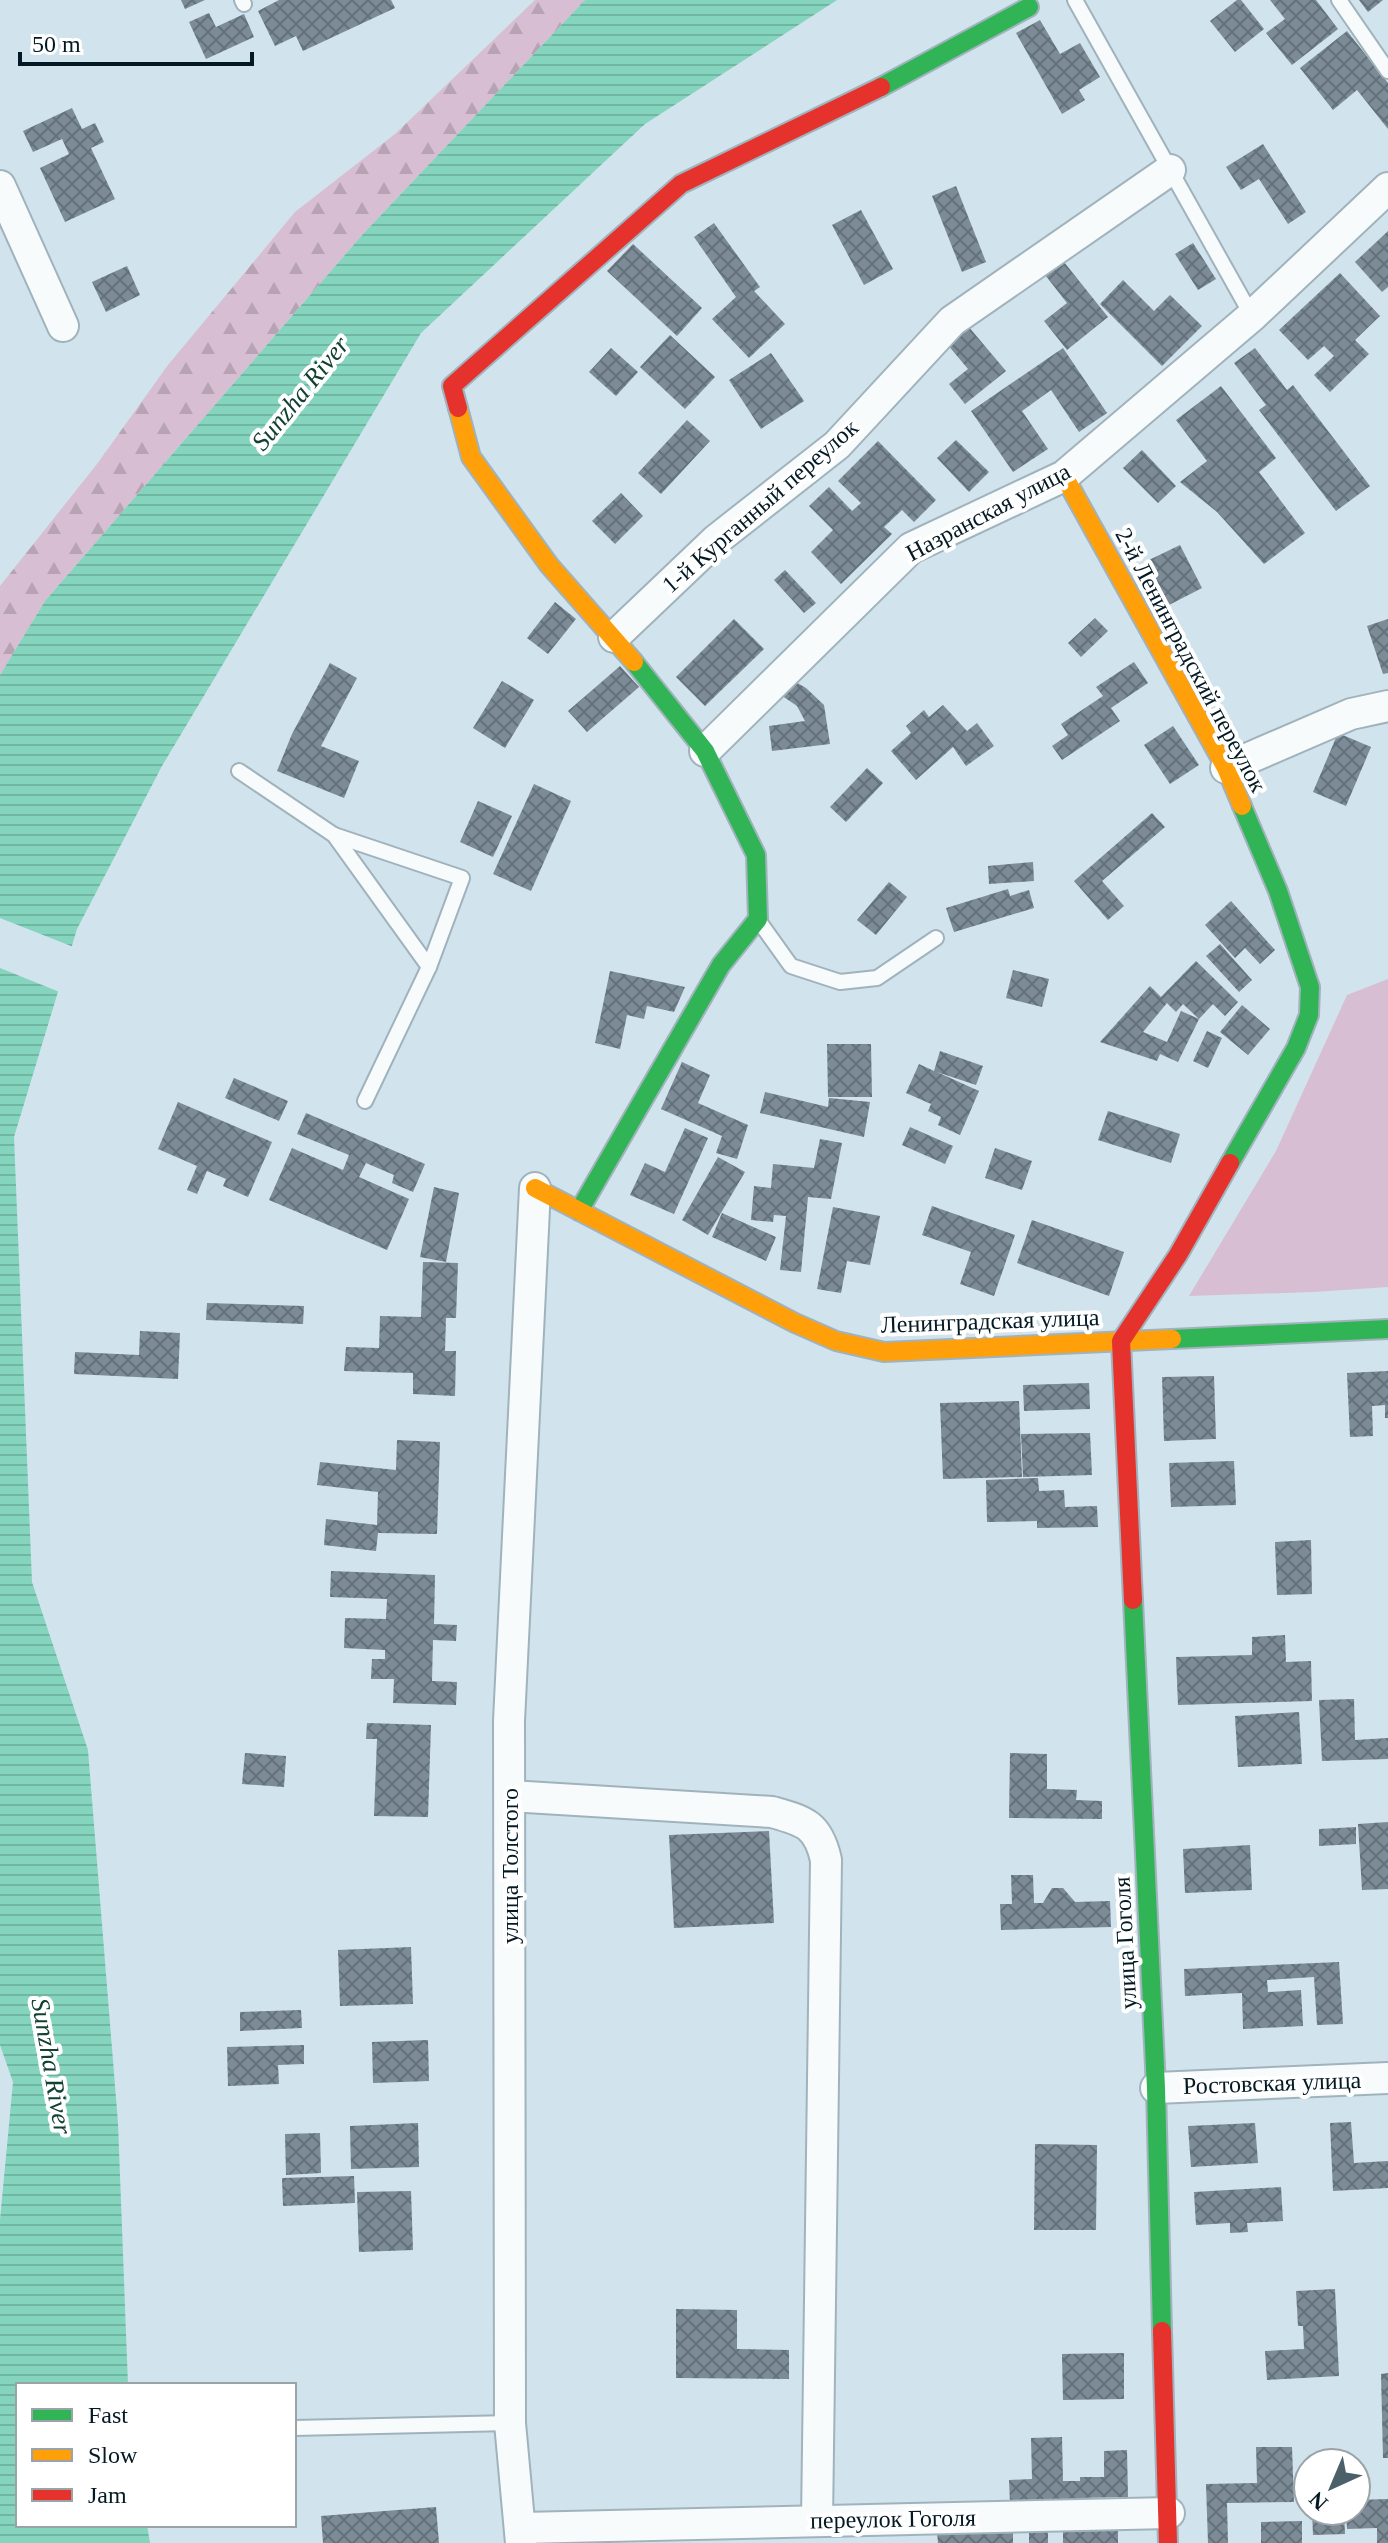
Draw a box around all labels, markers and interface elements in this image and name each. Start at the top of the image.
scale bar [20,16,252,66]
text: 50 m [32,31,81,57]
water label: Sunzha River [246,330,356,456]
street label: 1-й Курганный переулок [657,414,863,598]
street label: Назранская улица [902,458,1075,566]
street label: 2-й Ленинградский переулок [1110,524,1272,797]
street label: Ленинградская улица [880,1304,1100,1338]
street label: улица Толстого [497,1788,523,1944]
street label: улица Гоголя [1109,1876,1141,2010]
water label: Sunzha River [25,1996,78,2137]
street label: Ростовская улица [1182,2067,1362,2099]
legend [16,2383,296,2527]
text: Fast [88,2402,128,2428]
text: Slow [88,2442,138,2468]
north arrow [1292,2447,1372,2527]
text: Jam [88,2482,127,2508]
text: N [1304,2486,1333,2516]
street label: переулок Гоголя [810,2505,976,2533]

